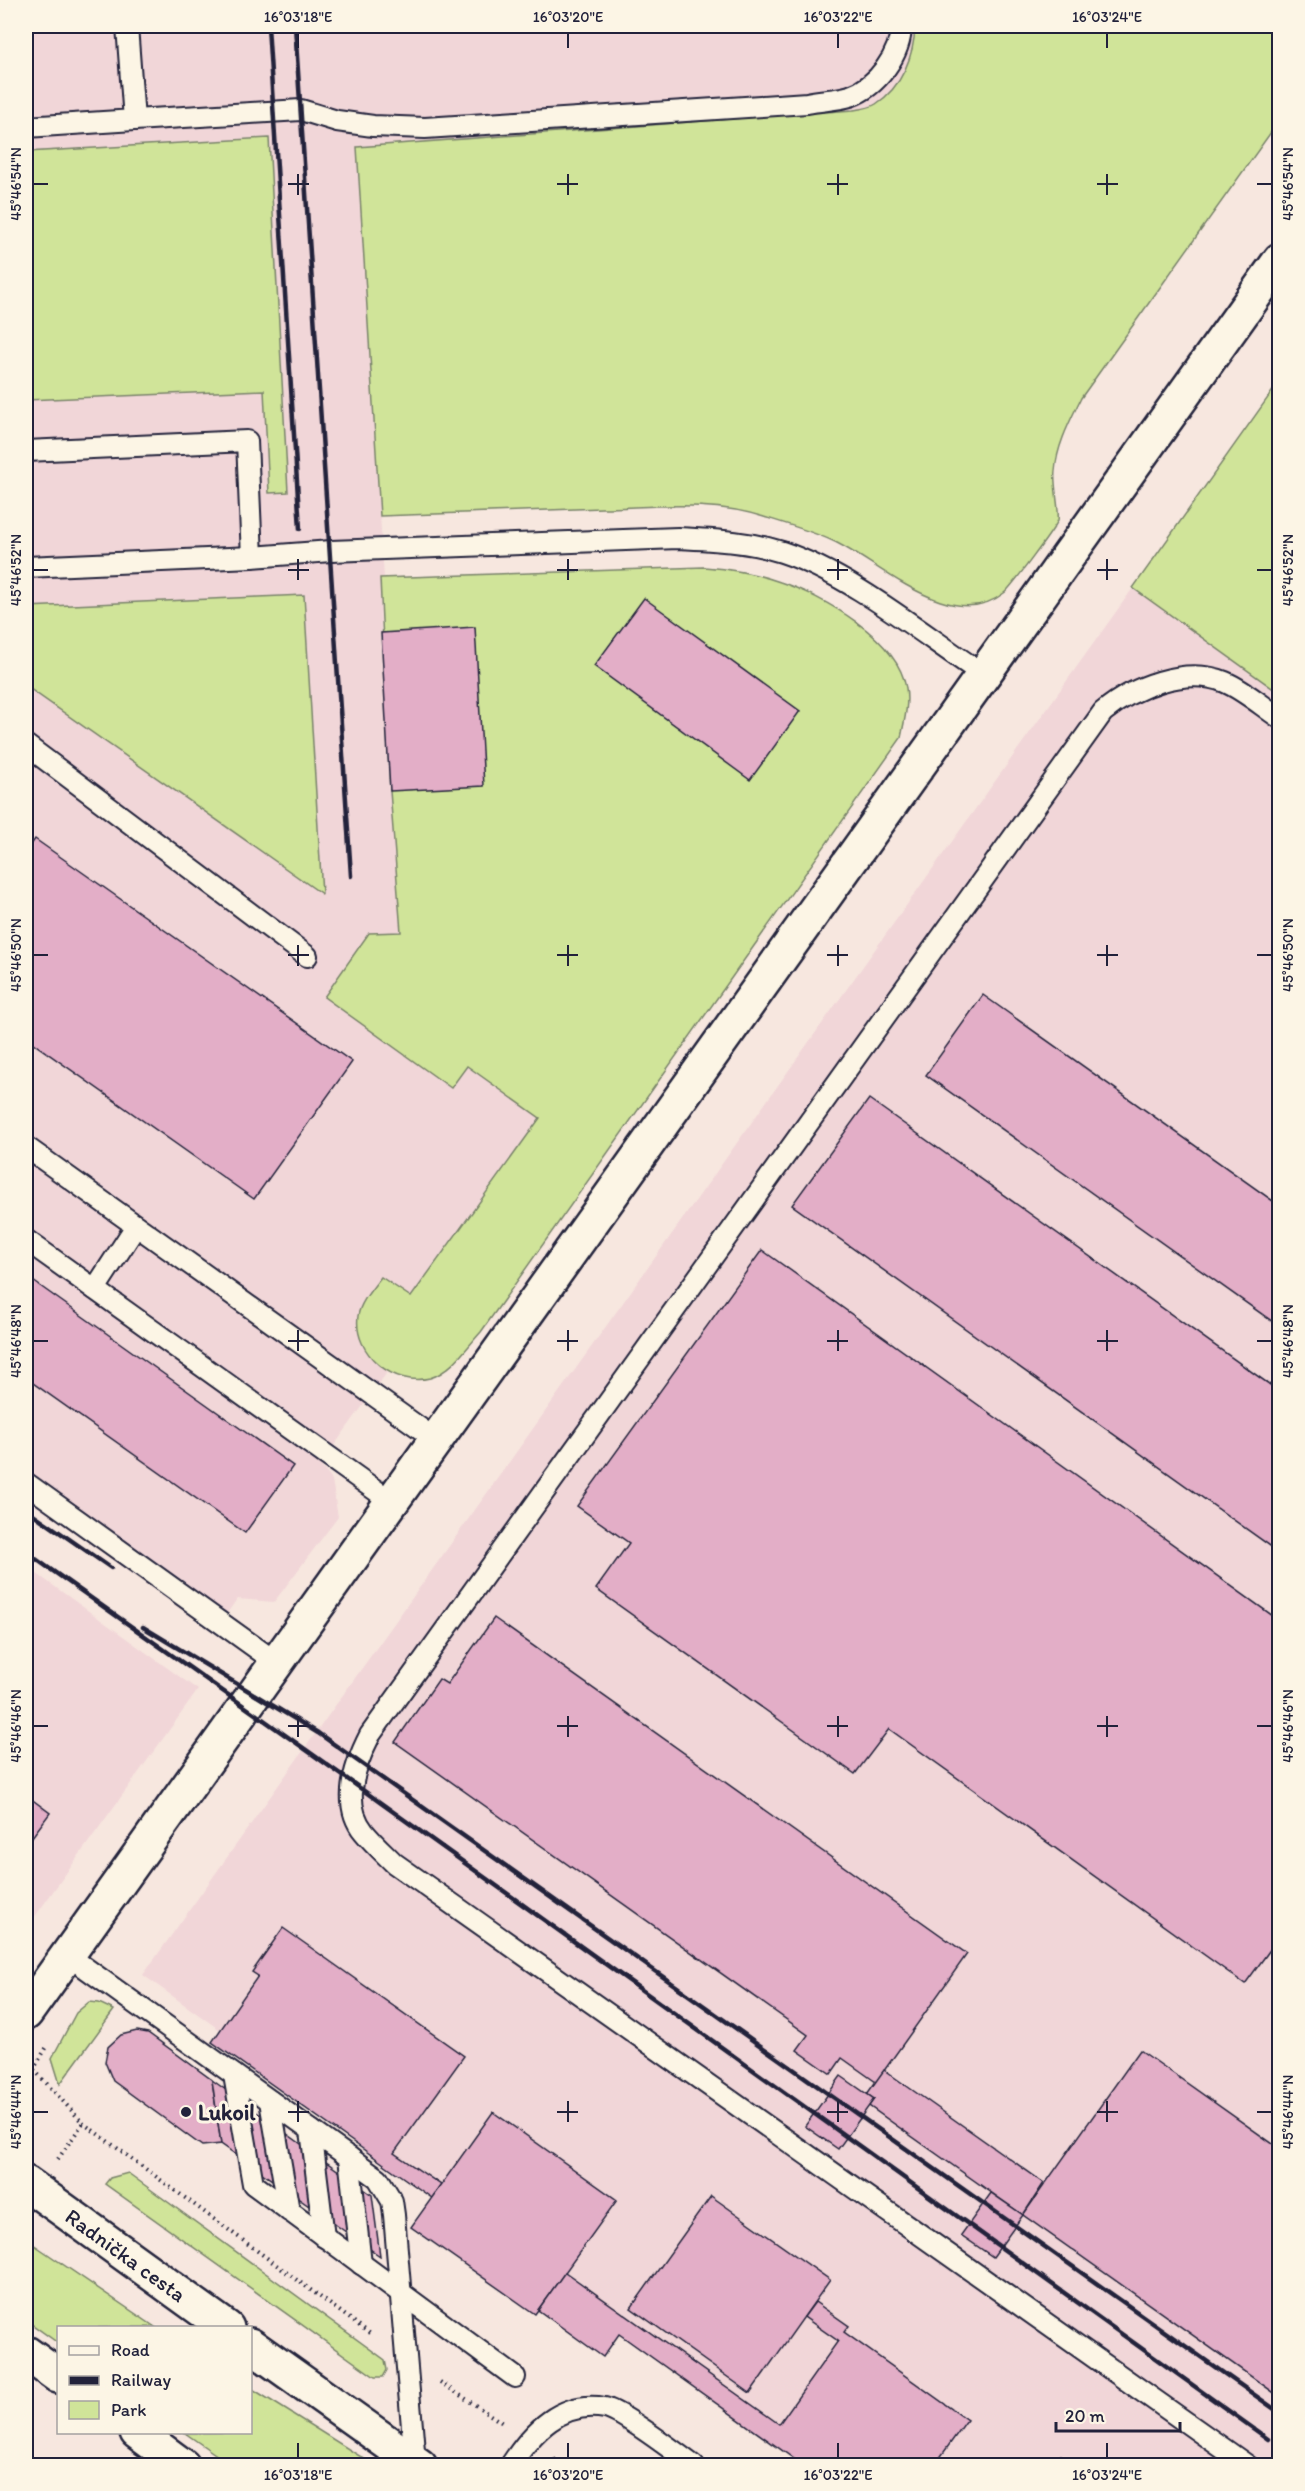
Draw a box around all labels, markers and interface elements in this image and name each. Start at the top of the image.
text: 16°03'18"E [264,8,332,26]
text: 16°03'20"E [533,8,603,26]
text: 16°03'22"E [803,8,873,26]
text: 16°03'24"E [1072,8,1142,26]
text: 45°46'54"N [7,147,25,221]
text: 45°46'54"N [1279,147,1297,221]
text: 45°46'52"N [7,534,25,606]
text: 45°46'52"N [1279,534,1297,606]
text: 45°46'50"N [7,918,25,992]
text: 45°46'50"N [1279,918,1297,992]
text: 45°46'48"N [7,1304,25,1378]
text: 45°46'48"N [1279,1304,1297,1378]
text: 45°46'46"N [7,1689,25,1763]
text: 45°46'46"N [1279,1689,1297,1763]
text: 45°46'44"N [7,2075,25,2149]
text: 45°46'44"N [1279,2075,1297,2149]
place label: Lukoil [198,2099,256,2126]
marker: Lukoil [179,2105,193,2119]
street label: Radnička cesta [60,2203,191,2308]
legend [57,2326,252,2434]
text: Road [111,2339,150,2361]
text: Railway [111,2369,172,2391]
scale bar [1056,2395,1180,2433]
text: Park [111,2399,146,2421]
text: 20 m [1065,2405,1105,2427]
text: 16°03'18"E [264,2466,332,2484]
text: 16°03'20"E [533,2466,603,2484]
text: 16°03'22"E [803,2466,873,2484]
text: 16°03'24"E [1072,2466,1142,2484]

